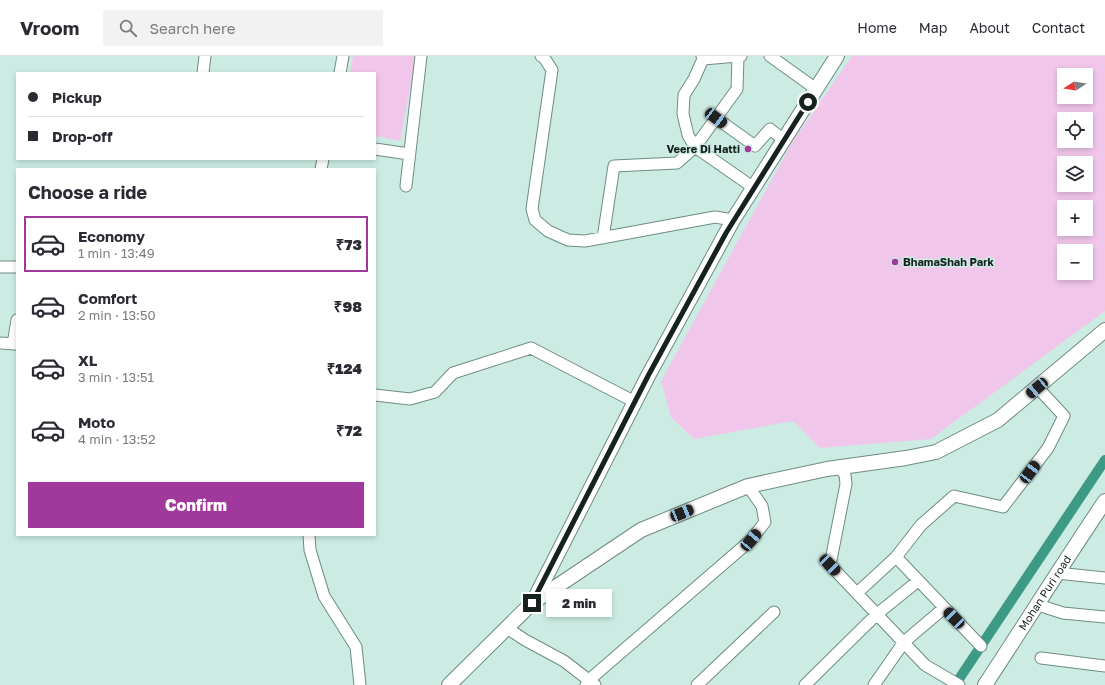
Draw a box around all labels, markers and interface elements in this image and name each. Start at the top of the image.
search box [103,10,383,46]
text: Vroom [20,16,79,39]
icon: search [117,17,139,39]
text: Search here [149,19,235,37]
text: Home [857,19,897,36]
text: Map [919,19,947,36]
text: About [969,19,1010,36]
text: Contact [1032,19,1085,36]
north arrow [1057,68,1093,104]
map controls [1057,68,1093,280]
text: Pickup [52,88,102,106]
route start [799,93,817,111]
car [703,106,729,130]
button: locate [1057,112,1093,148]
text: Drop-off [52,127,112,145]
place label: Veere Di Hatti [666,142,740,155]
marker: Veere Di Hatti [743,144,753,154]
button: layers [1057,156,1093,192]
text: Choose a ride [28,181,147,203]
button: + [1057,200,1093,236]
icon: car [30,226,66,262]
text: Economy [78,227,145,245]
text: ₹73 [336,235,362,253]
button: − [1057,244,1093,280]
text: 1 min · 13:49 [78,245,155,261]
place label: BhamaShah Park [903,255,994,268]
marker: BhamaShah Park [890,257,900,267]
icon: car [30,288,66,324]
text: Comfort [78,289,137,307]
text: ₹98 [334,297,362,315]
text: 2 min · 13:50 [78,307,156,323]
icon: car [30,350,66,386]
text: XL [78,351,97,369]
text: ₹124 [327,359,362,377]
text: 3 min · 13:51 [78,369,154,385]
car [1024,376,1050,400]
icon: car [30,412,66,448]
text: Moto [78,413,115,431]
text: ₹72 [336,421,362,439]
text: 4 min · 13:52 [78,431,155,447]
car [1018,459,1042,485]
button: Confirm [28,482,364,528]
car [669,503,695,523]
car [739,527,763,553]
car [817,552,843,578]
street label: Mohan Puri road [1016,553,1073,632]
callout: 2 min [546,589,612,617]
route end [523,594,541,612]
text: 2 min [562,595,596,611]
car [941,605,967,631]

